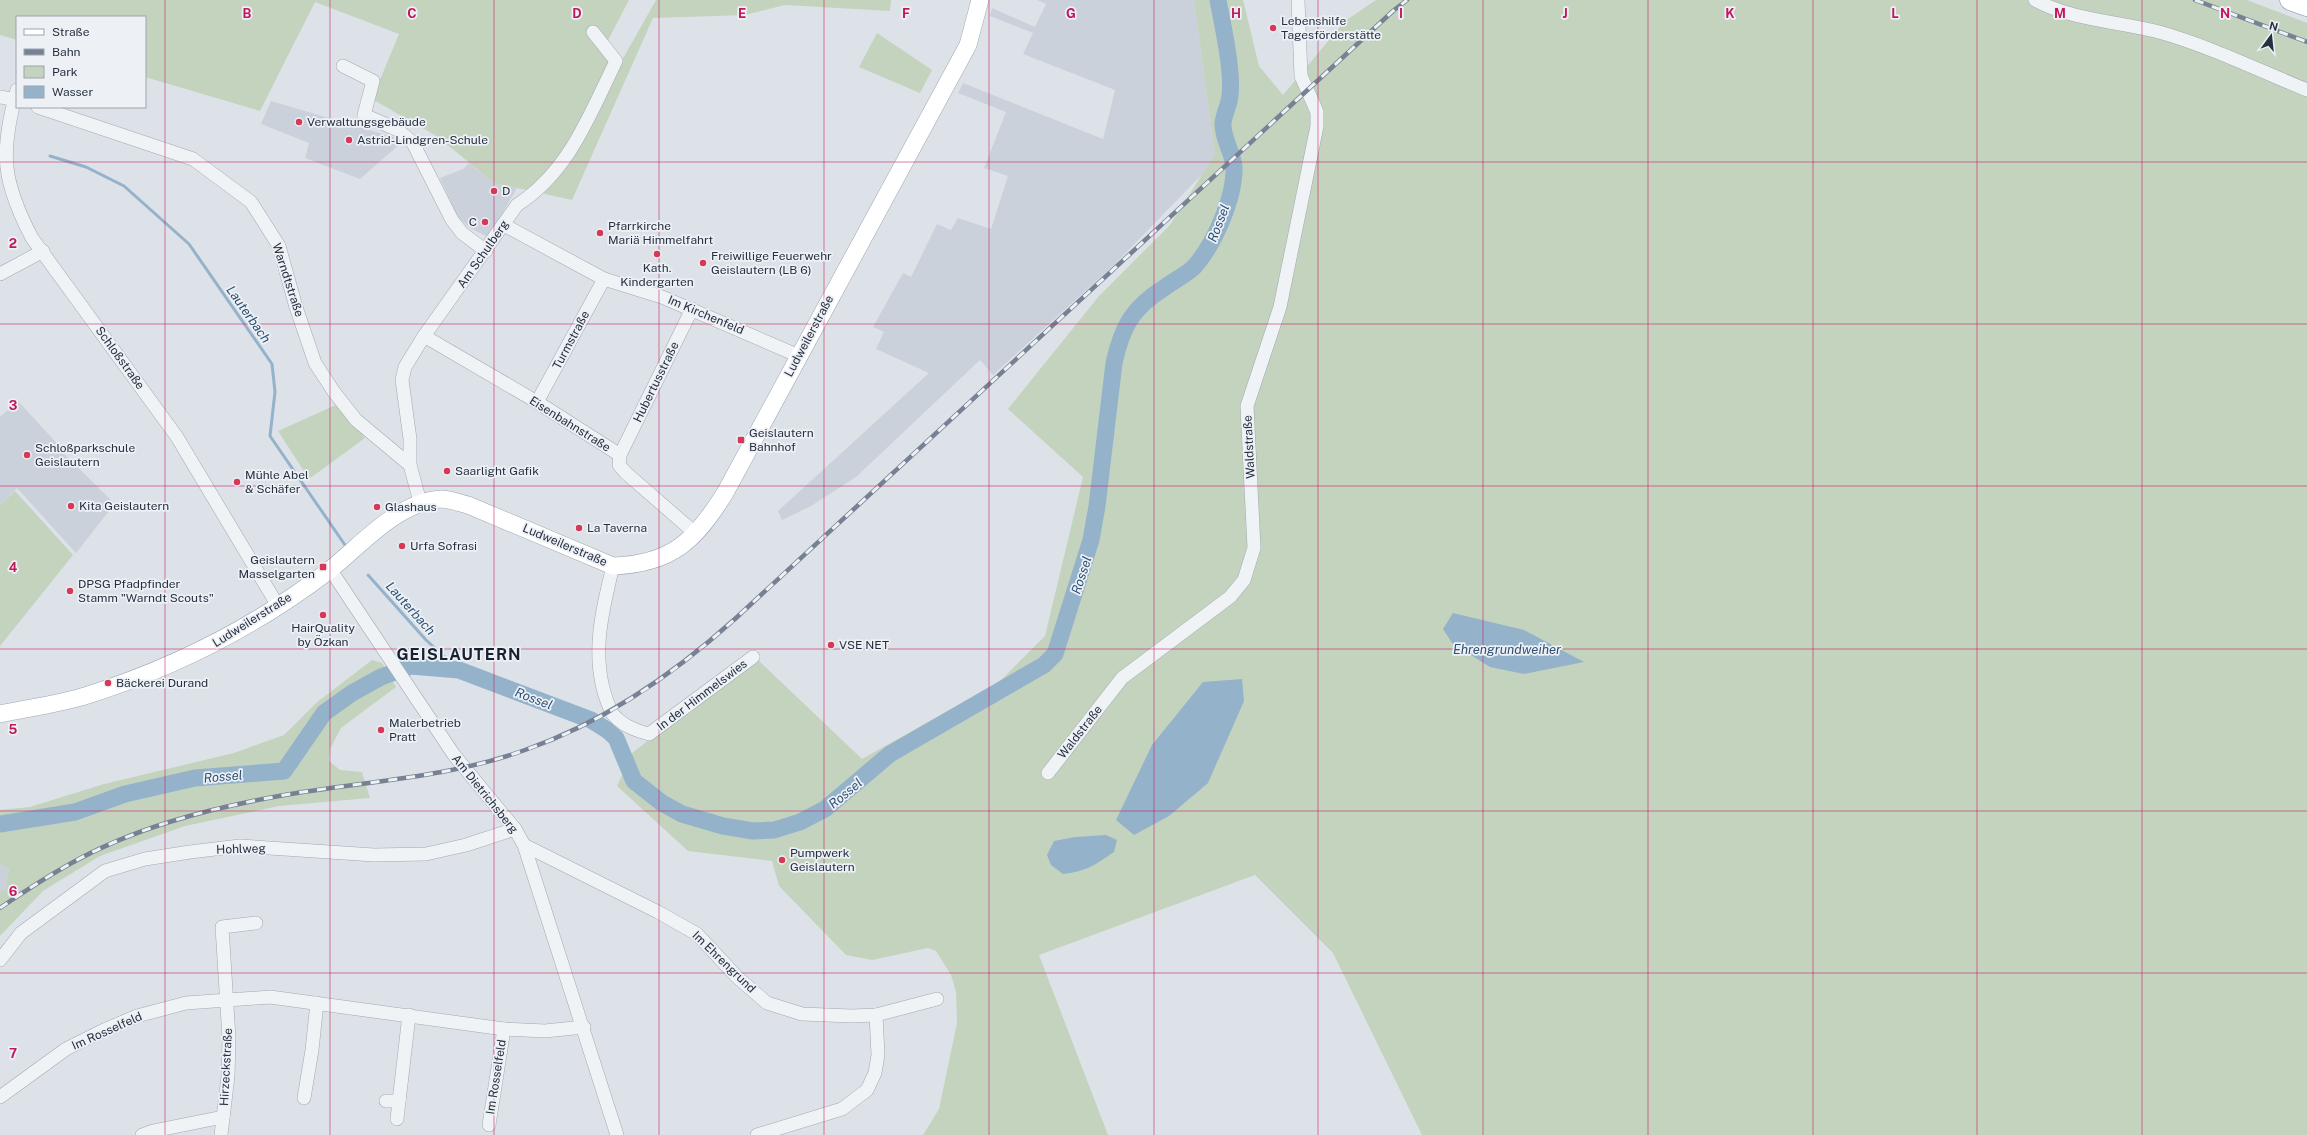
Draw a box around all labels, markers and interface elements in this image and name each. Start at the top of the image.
text: B [243,6,252,21]
text: C [407,6,417,21]
text: D [572,6,582,21]
text: E [738,6,746,21]
text: F [902,6,910,21]
text: G [1066,6,1076,21]
text: H [1231,6,1241,21]
text: I [1399,6,1403,21]
text: J [1562,6,1568,21]
text: K [1725,6,1735,21]
text: L [1891,6,1899,21]
text: M [2054,6,2066,21]
text: N [2220,6,2230,21]
place label: Lebenshilfe Tagesförderstätte [1281,14,1381,42]
legend [16,16,146,108]
north arrow [2251,16,2291,56]
text: N [2268,19,2279,33]
marker: Lebenshilfe Tagesförderstätte [1268,23,1278,33]
text: Straße [52,25,90,39]
text: Bahn [52,45,81,59]
text: Park [52,65,78,79]
text: Wasser [52,85,93,99]
place label: Verwaltungsgebäude [307,115,426,129]
marker: Verwaltungsgebäude [294,117,304,127]
place label: Astrid-Lindgren-Schule [357,133,488,147]
marker: Astrid-Lindgren-Schule [344,135,354,145]
place label: D [502,184,510,198]
marker: D [489,186,499,196]
water label: Rossel [1205,202,1232,244]
place label: C [469,215,477,229]
street label: Am Schulberg [454,217,512,291]
marker: C [480,217,490,227]
place label: Pfarrkirche Mariä Himmelfahrt [608,219,713,247]
marker: Pfarrkirche Mariä Himmelfahrt [595,228,605,238]
text: 2 [9,236,17,251]
street label: Warndtstraße [270,241,307,319]
marker: Kath. Kindergarten [652,249,662,259]
place label: Freiwillige Feuerwehr Geislautern (LB 6) [711,249,832,277]
marker: Freiwillige Feuerwehr Geislautern (LB 6) [698,258,708,268]
place label: Kath. Kindergarten [620,261,694,289]
water label: Lauterbach [223,283,274,346]
street label: Im Kirchenfeld [666,293,746,337]
street label: Ludweilerstraße [782,293,837,379]
street label: Turmstraße [550,308,592,372]
street label: Schloßstraße [93,324,148,392]
street label: Hubertusstraße [630,339,682,425]
street label: Eisenbahnstraße [527,393,613,455]
text: 3 [9,398,18,413]
street label: Waldstraße [1240,415,1258,479]
place label: Geislautern Bahnhof [749,426,814,454]
marker: Geislautern Bahnhof [736,435,746,445]
place label: Schloßparkschule Geislautern [35,441,135,469]
marker: Schloßparkschule Geislautern [22,450,32,460]
place label: Saarlight Gafik [455,464,539,478]
marker: Saarlight Gafik [442,466,452,476]
place label: Mühle Abel & Schäfer [245,468,309,496]
marker: Mühle Abel & Schäfer [232,477,242,487]
place label: Kita Geislautern [79,499,169,513]
place label: Glashaus [385,500,437,514]
marker: Kita Geislautern [66,501,76,511]
marker: Glashaus [372,502,382,512]
street label: Ludweilerstraße [521,521,610,569]
place label: La Taverna [587,521,647,535]
marker: La Taverna [574,523,584,533]
place label: Urfa Sofrasi [410,539,477,553]
marker: Urfa Sofrasi [397,541,407,551]
place label: Geislautern Masselgarten [238,553,315,581]
water label: Rossel [1068,554,1095,596]
text: 4 [9,560,18,575]
marker: Geislautern Masselgarten [318,562,328,572]
place label: DPSG Pfadpfinder Stamm "Warndt Scouts" [78,577,214,605]
water label: Lauterbach [383,579,438,638]
marker: DPSG Pfadpfinder Stamm "Warndt Scouts" [65,586,75,596]
street label: Ludweilerstraße [210,590,294,650]
marker: HairQuality by Özkan [318,610,328,620]
place label: HairQuality by Özkan [291,621,355,649]
place label: VSE NET [839,638,889,652]
marker: VSE NET [826,640,836,650]
water label: Ehrengrundweiher [1453,642,1561,657]
district label: GEISLAUTERN [396,645,522,664]
street label: In der Himmelswies [654,657,750,733]
place label: Bäckerei Durand [116,676,208,690]
marker: Bäckerei Durand [103,678,113,688]
water label: Rossel [513,685,555,712]
street label: Waldstraße [1055,702,1105,761]
place label: Malerbetrieb Pratt [389,716,461,744]
text: 5 [9,722,18,737]
marker: Malerbetrieb Pratt [376,725,386,735]
street label: Am Dietrichsberg [449,752,521,836]
water label: Rossel [203,767,243,786]
water label: Rossel [826,775,865,812]
street label: Hohlweg [216,841,266,857]
place label: Pumpwerk Geislautern [790,846,855,874]
marker: Pumpwerk Geislautern [777,855,787,865]
text: 6 [9,884,18,899]
street label: Im Ehrengrund [689,928,759,996]
street label: Im Rosselfeld [70,1009,144,1053]
street label: Hirzeckstraße [217,1027,235,1106]
street label: Im Rosselfeld [483,1039,509,1115]
text: 7 [9,1046,17,1061]

